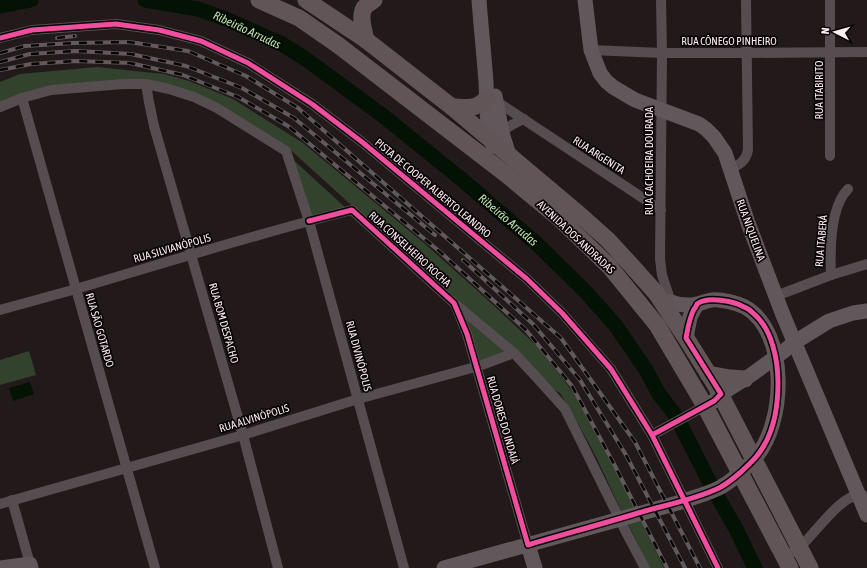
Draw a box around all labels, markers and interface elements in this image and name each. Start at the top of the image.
water label: Ribeirão Arrudas [211,8,283,52]
north arrow [815,12,855,52]
text: N [819,27,831,35]
street label: RUA CÔNEGO PINHEIRO [681,35,777,47]
street label: RUA ITABIRITO [813,61,825,119]
street label: RUA CACHOEIRA DOURADA [643,106,655,215]
street label: RUA ARGENITA [571,134,628,176]
street label: PISTA DE COOPER ALBERTO LEANDRO [373,136,493,240]
water label: Ribeirão Arrudas [476,191,540,249]
street label: AVENIDA DOS ANDRADAS [535,198,617,276]
street label: RUA NIQUELINA [734,198,768,263]
street label: RUA CONSELHEIRO ROCHA [367,209,454,289]
street label: RUA ITABERÁ [813,214,829,268]
street label: RUA SILVIANÓPOLIS [132,231,212,265]
street label: RUA BOM DESPACHO [207,281,241,365]
street label: RUA SÃO GOTARDO [84,291,116,369]
street label: RUA DIVINÓPOLIS [344,319,374,393]
street label: RUA DORES DO INDAIÁ [485,375,521,466]
street label: RUA ALVINÓPOLIS [218,402,291,434]

